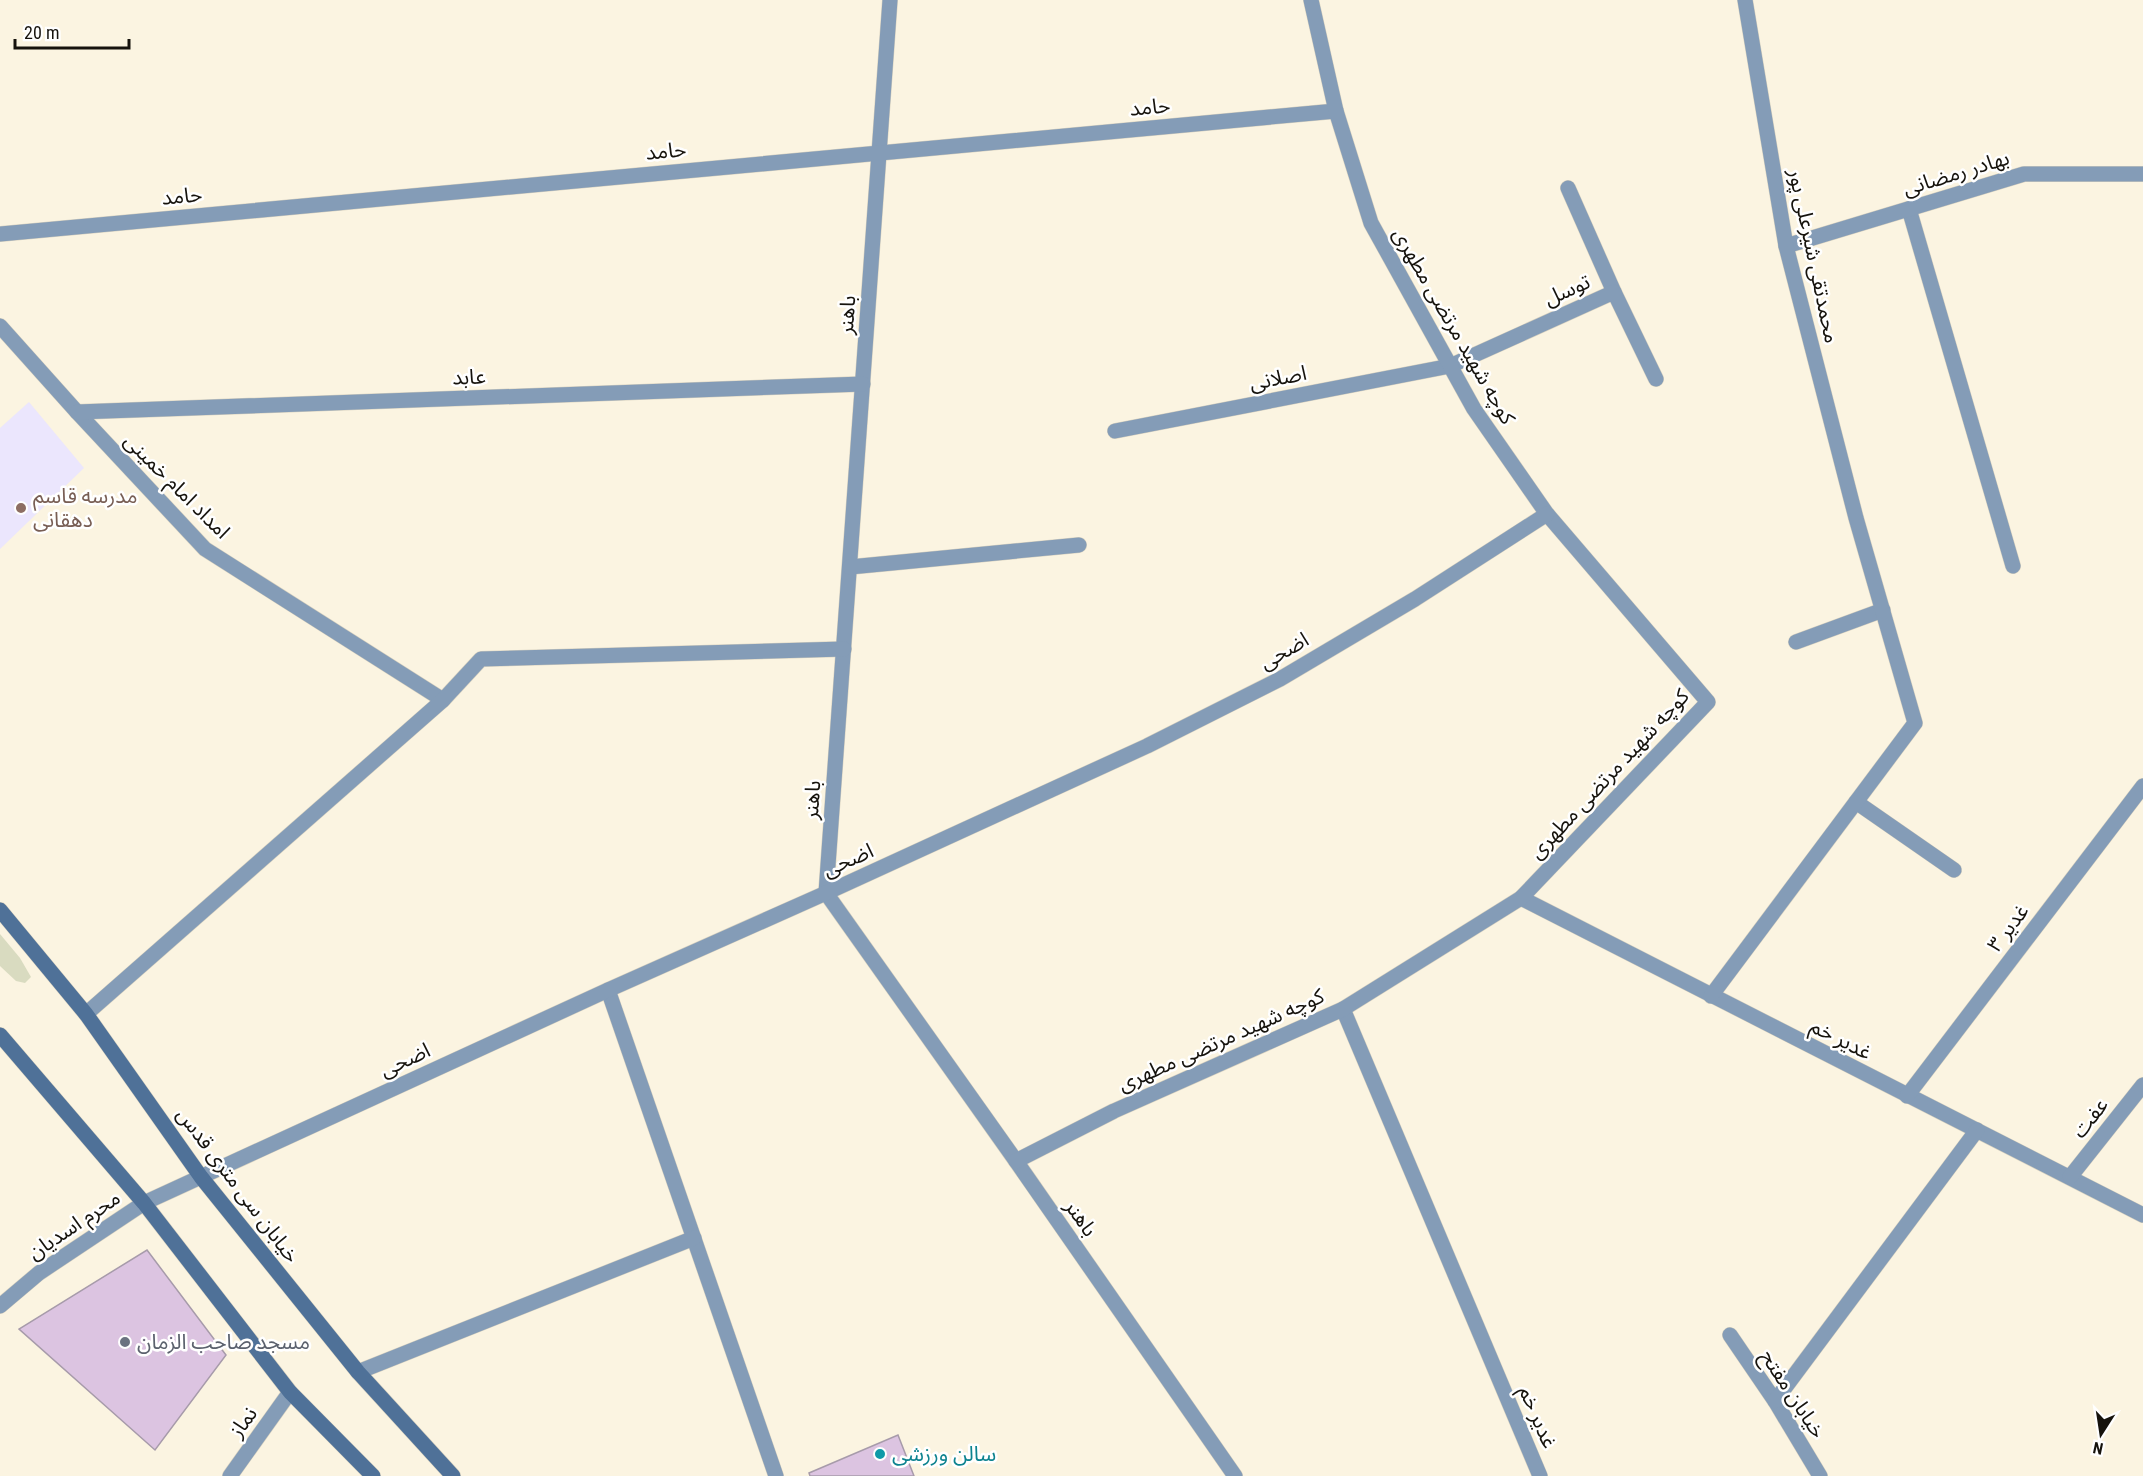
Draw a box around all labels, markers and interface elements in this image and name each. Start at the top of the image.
scale bar [15,12,129,50]
text: 20 m [24,22,59,43]
street label: حامد [1129,93,1171,121]
street label: حامد [645,137,687,165]
street label: بهادر رمضانی [1900,145,2012,201]
street label: محمدتقی شیرعلی پور [1782,166,1844,346]
street label: حامد [161,182,203,210]
street label: کوچه شهید مرتضی مطهری [1387,223,1520,429]
street label: توسل [1540,269,1594,311]
street label: باهنر [834,295,860,336]
street label: اصلانی [1247,361,1309,395]
street label: عابد [452,364,486,390]
street label: امداد امام خمینی [116,428,235,547]
place label: مدرسه قاسم دهقانی [33,484,138,532]
marker: مدرسه قاسم دهقانی [14,501,28,515]
street label: اضحی [1255,627,1313,675]
street label: کوچه شهید مرتضی مطهری [1524,684,1695,864]
street label: باهنر [799,780,825,821]
street label: اضحی [819,838,877,882]
street label: غدیر ۳ [1982,900,2034,956]
street label: کوچه شهید مرتضی مطهری [1114,984,1328,1097]
street label: غدیر خم [1805,1013,1876,1067]
street label: اضحی [376,1038,434,1082]
street label: عفت [2067,1093,2113,1143]
street label: خیابان سی متری قدس [172,1103,304,1267]
street label: محرم اسدیان [23,1185,127,1268]
street label: باهنر [1059,1194,1102,1241]
place label: مسجد صاحب الزمان [137,1330,310,1354]
marker: مسجد صاحب الزمان [118,1335,132,1349]
street label: خیابان مفتح [1753,1345,1830,1444]
street label: غدیر خم [1511,1382,1562,1453]
street label: نماز [223,1402,262,1443]
north arrow [2071,1404,2131,1464]
text: N [2091,1438,2105,1458]
place label: سالن ورزشی [892,1442,996,1466]
marker: سالن ورزشی [873,1447,887,1461]

